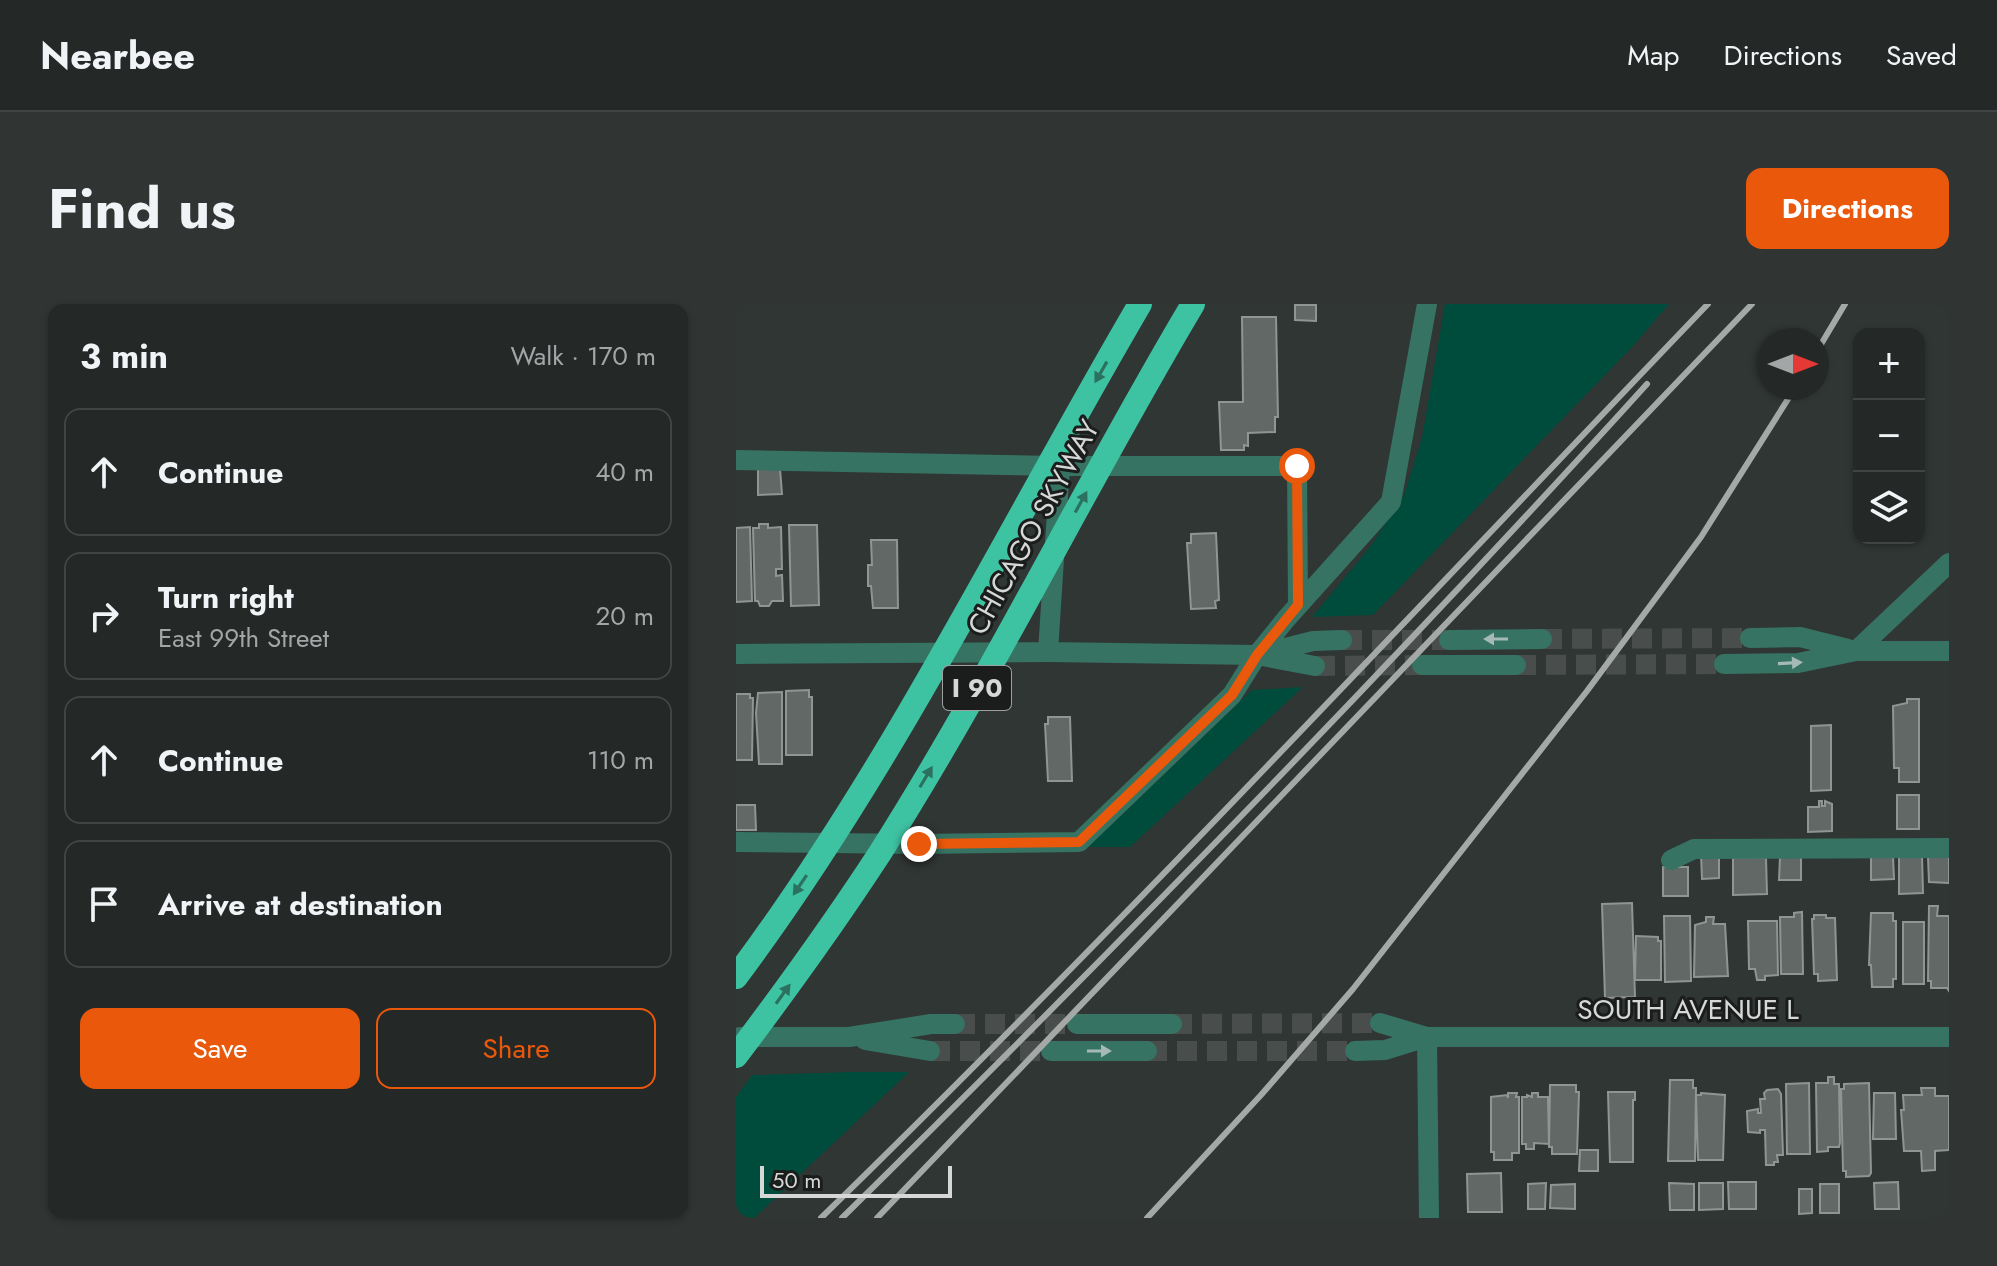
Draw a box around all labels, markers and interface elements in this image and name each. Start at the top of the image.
text: Nearbee [40,28,195,83]
text: Map [1627,35,1679,76]
text: Directions [1723,35,1842,76]
text: Saved [1886,35,1957,76]
text: Find us [48,168,236,249]
button: Directions [1746,168,1949,249]
north arrow [1757,328,1829,400]
map controls [1853,328,1925,544]
button: + [1853,328,1925,400]
text: 3 min [80,332,168,381]
text: Walk · 170 m [511,337,656,375]
one-way arrow [1094,360,1108,383]
button: − [1853,400,1925,472]
street label: CHICAGO SKYWAY [957,412,1110,642]
route start [1279,448,1315,484]
icon: ahead [82,450,126,494]
text: Continue [158,451,284,494]
text: 40 m [595,453,654,491]
button: layers [1853,472,1925,544]
one-way arrow [1074,490,1088,513]
text: Turn right [158,576,294,619]
icon: right [82,594,126,638]
text: 20 m [596,597,654,635]
text: East 99th Street [158,619,329,657]
one-way arrow [1483,633,1508,646]
one-way arrow [1778,656,1804,669]
road number: I 90 [943,666,1011,710]
icon: ahead [82,738,126,782]
text: Continue [158,739,284,782]
text: 110 m [587,741,654,779]
one-way arrow [918,766,933,787]
route end [901,826,937,862]
one-way arrow [793,875,808,896]
icon: arrive [82,882,126,926]
text: Arrive at destination [158,883,443,926]
one-way arrow [774,983,790,1004]
street label: SOUTH AVENUE L [1577,989,1799,1030]
button: Save [80,1008,360,1089]
button: Share [376,1008,656,1089]
one-way arrow [1087,1045,1112,1057]
scale bar [760,1162,952,1198]
text: 50 m [772,1164,821,1196]

